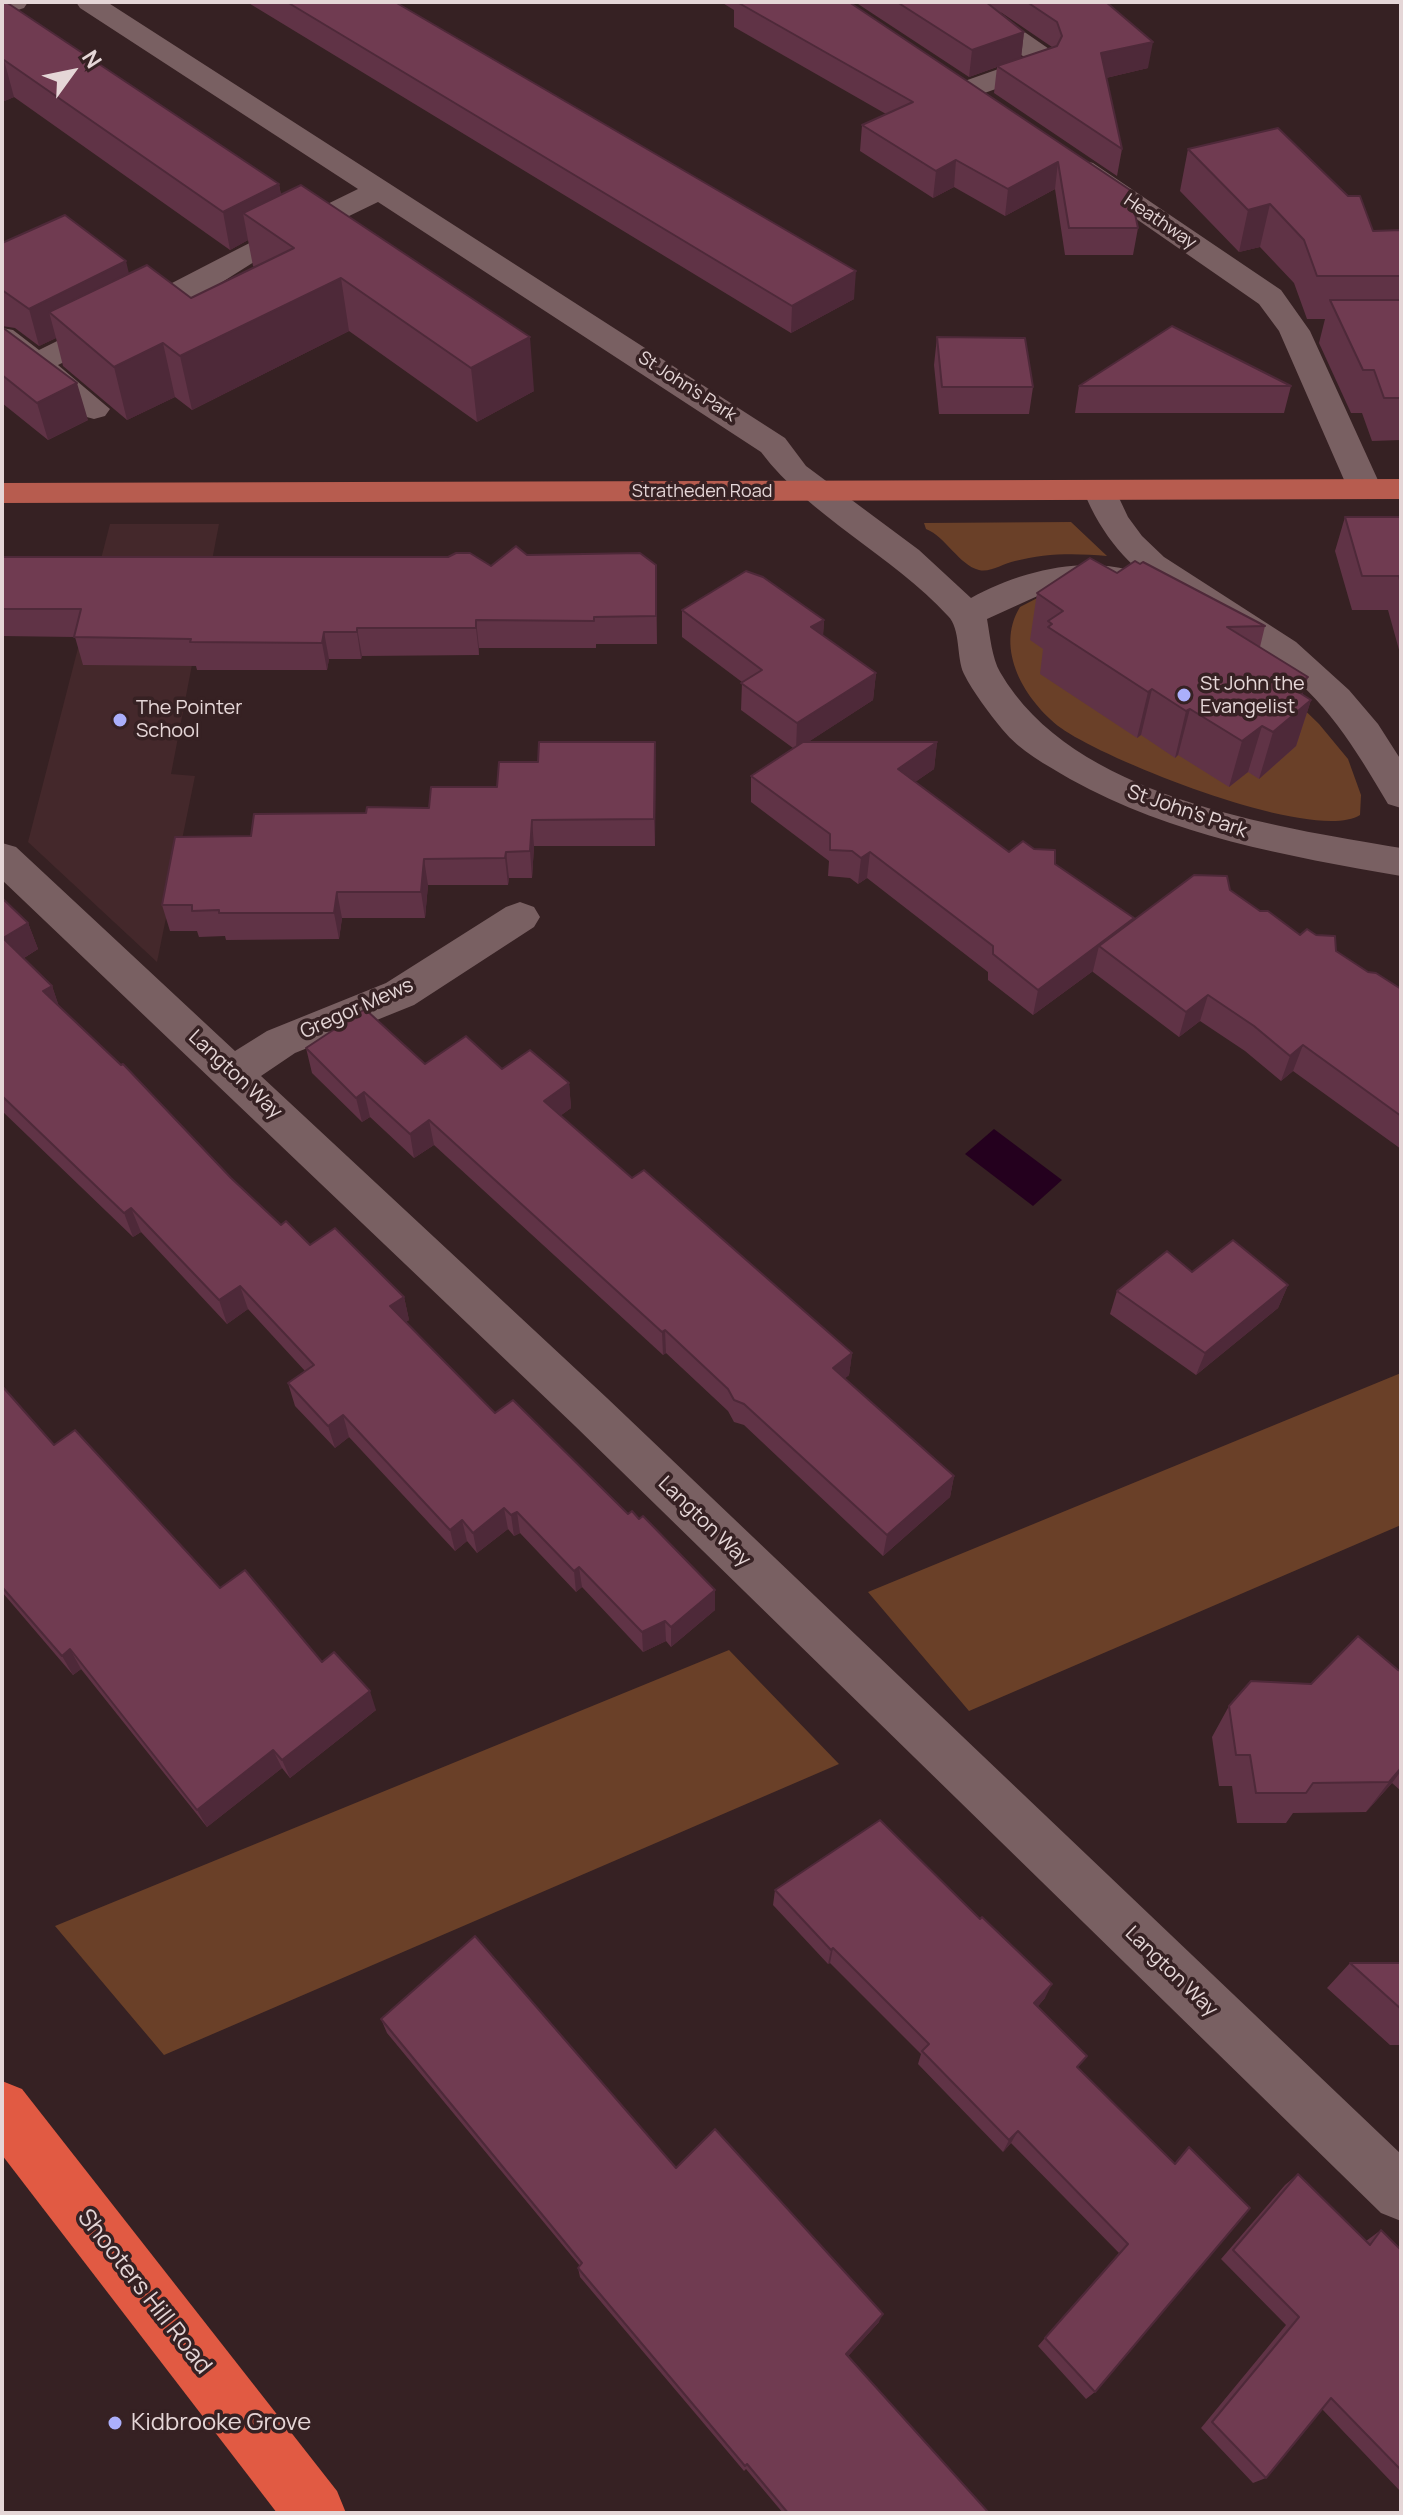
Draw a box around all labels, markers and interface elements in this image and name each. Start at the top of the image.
north arrow [32,32,112,112]
text: N [75,44,109,74]
street label: Heathway [1120,190,1200,254]
street label: St John's Park [634,347,740,427]
street label: Stratheden Road [632,481,772,503]
place label: St John the Evangelist [1200,672,1305,719]
marker: St John the Evangelist [1175,686,1193,704]
place label: The Pointer School [136,696,242,743]
marker: The Pointer School [111,711,129,729]
street label: St John's Park [1124,780,1250,844]
street label: Gregor Mews [297,973,417,1045]
street label: Langton Way [183,1026,287,1124]
street label: Langton Way [653,1472,755,1572]
street label: Langton Way [1120,1922,1222,2022]
street label: Shooters Hill Road [71,2204,217,2380]
place label: Kidbrooke Grove [131,2409,311,2437]
marker: Kidbrooke Grove [106,2414,124,2432]

